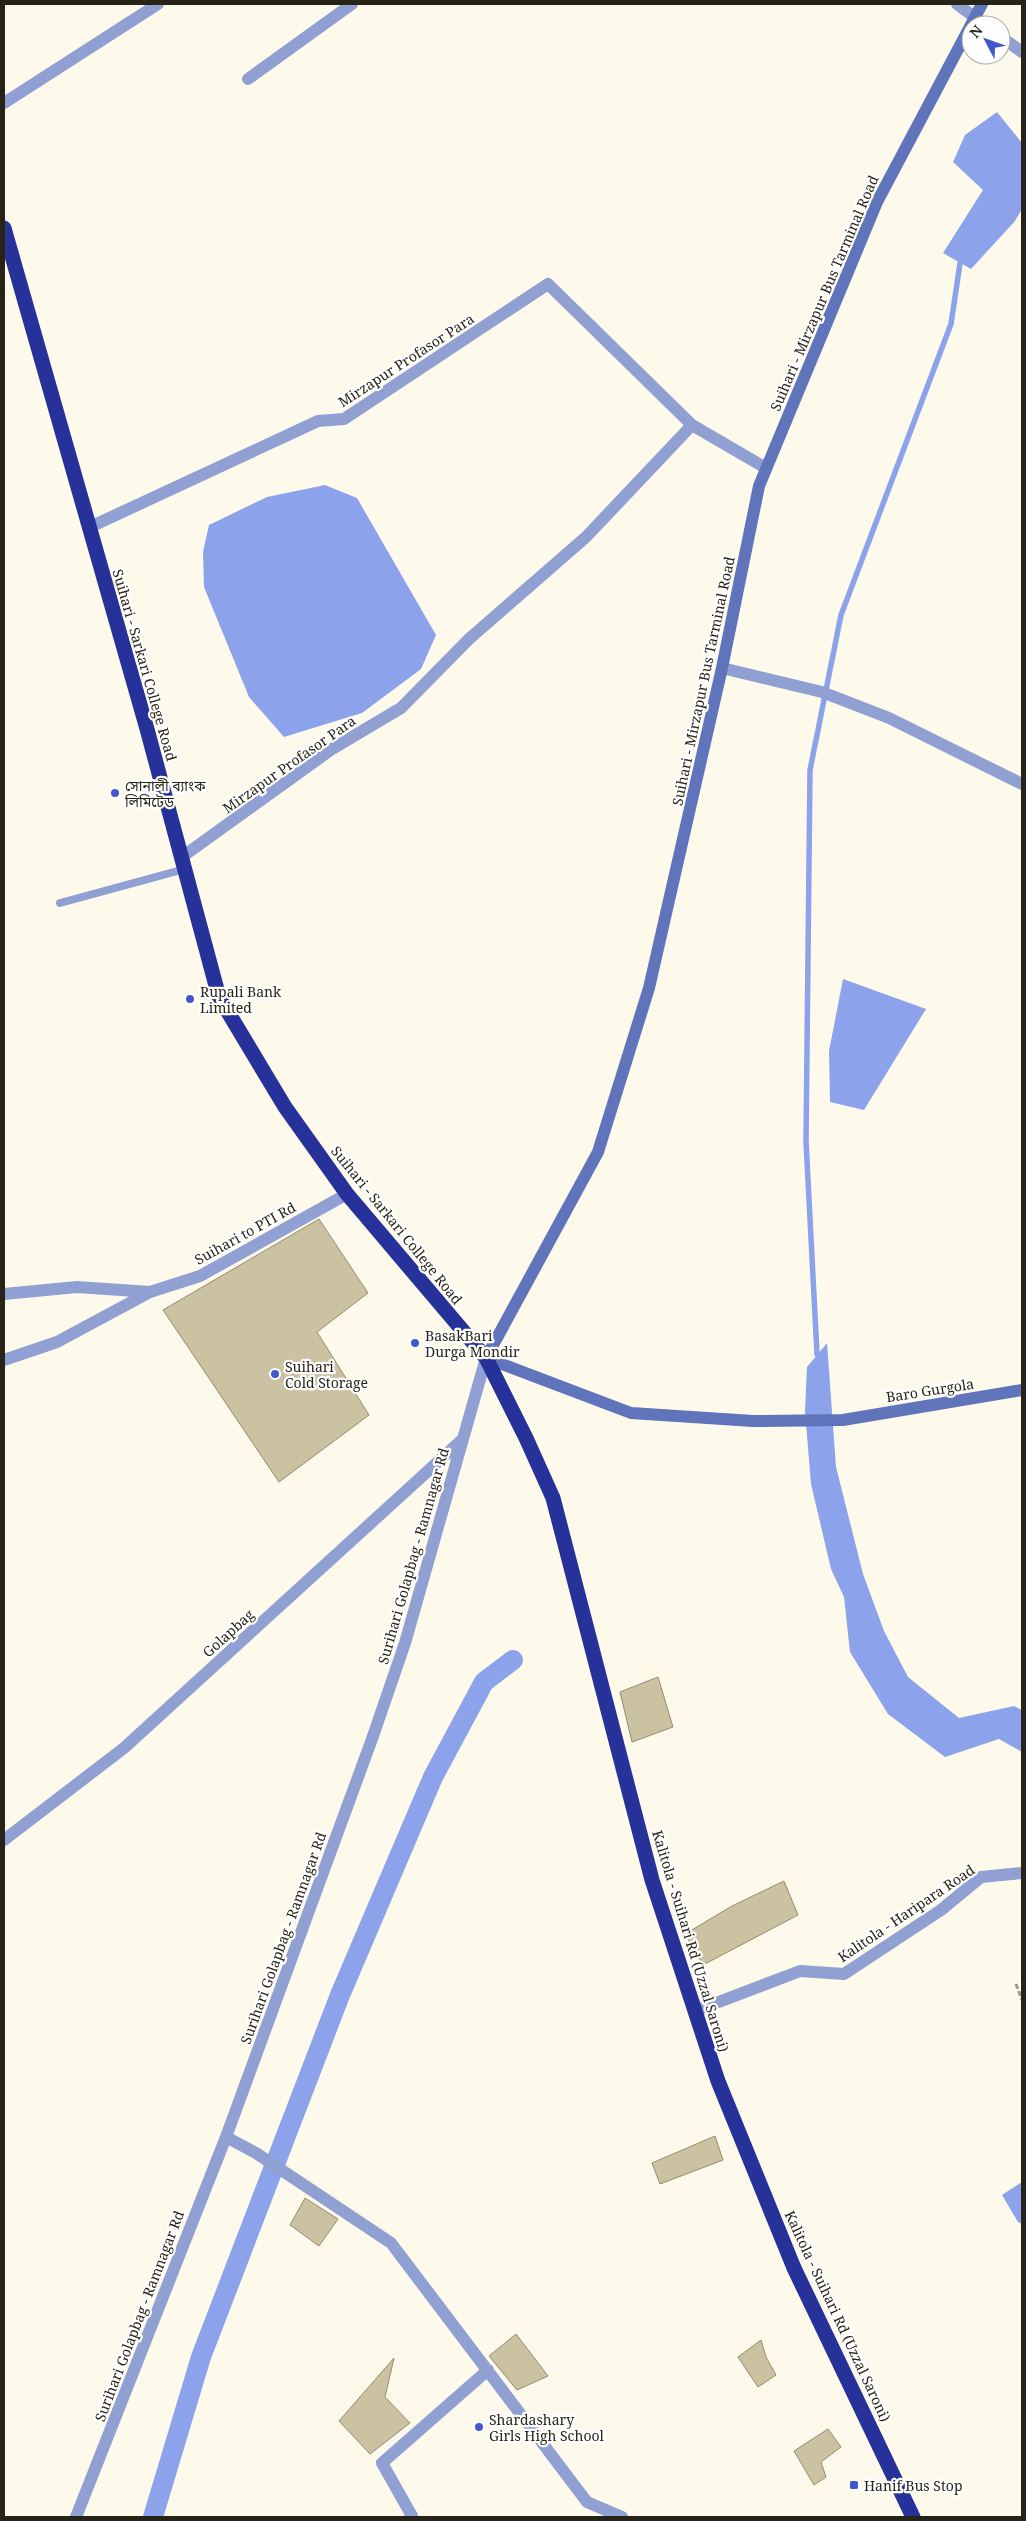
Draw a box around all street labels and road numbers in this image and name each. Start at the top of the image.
street label: Suihari - Mirzapur Bus Tarminal Road [766,172,883,414]
street label: Mirzapur Profasor Para [334,309,478,411]
street label: Suihari - Mirzapur Bus Tarminal Road [667,554,739,807]
street label: Suihari - Sarkari College Road [109,567,182,763]
street label: Mirzapur Profasor Para [219,711,359,817]
street label: Suihari - Sarkari College Road [327,1142,467,1308]
street label: Suihari to PTI Rd [191,1197,299,1269]
street label: Baro Gurgola [885,1374,975,1406]
street label: Surihari Golapbag - Ramnagar Rd [373,1445,453,1666]
street label: Golapbag [198,1605,258,1661]
street label: Kalitola - Suihari Rd (Uzzal Saroni) [648,1828,734,2054]
street label: Surihari Golapbag - Ramnagar Rd [236,1829,330,2047]
street label: Kalitola - Haripara Road [834,1860,979,1966]
street label: Kalitola - Suihari Rd (Uzzal Saroni) [781,2207,895,2425]
street label: Surihari Golapbag - Ramnagar Rd [90,2208,188,2424]

